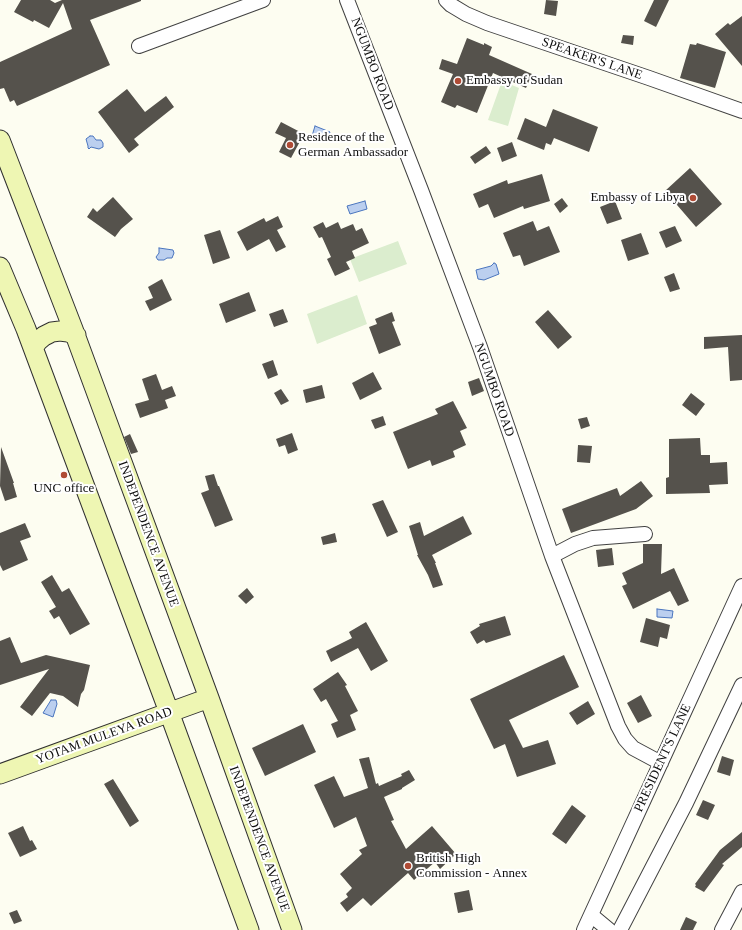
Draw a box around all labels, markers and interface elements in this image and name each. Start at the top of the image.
street label: NGUMBO ROAD [347,16,397,112]
street label: SPEAKER'S LANE [540,34,644,84]
place label: Embassy of Sudan [466,73,563,89]
marker: Embassy of Sudan [453,76,463,86]
place label: Residence of the German Ambassador [298,130,408,161]
marker: Residence of the German Ambassador [285,140,295,150]
place label: Embassy of Libya [590,190,685,206]
marker: Embassy of Libya [688,193,698,203]
street label: NGUMBO ROAD [471,341,517,439]
street label: INDEPENDENCE AVENUE [114,459,182,609]
marker: UNC office [59,470,69,480]
place label: UNC office [34,481,94,497]
street label: PRESIDENT'S LANE [631,701,695,815]
street label: YOTAM MULEYA ROAD [34,704,174,768]
street label: INDEPENDENCE AVENUE [225,764,293,914]
place label: British High Commission - Annex [416,851,527,882]
marker: British High Commission - Annex [403,861,413,871]

